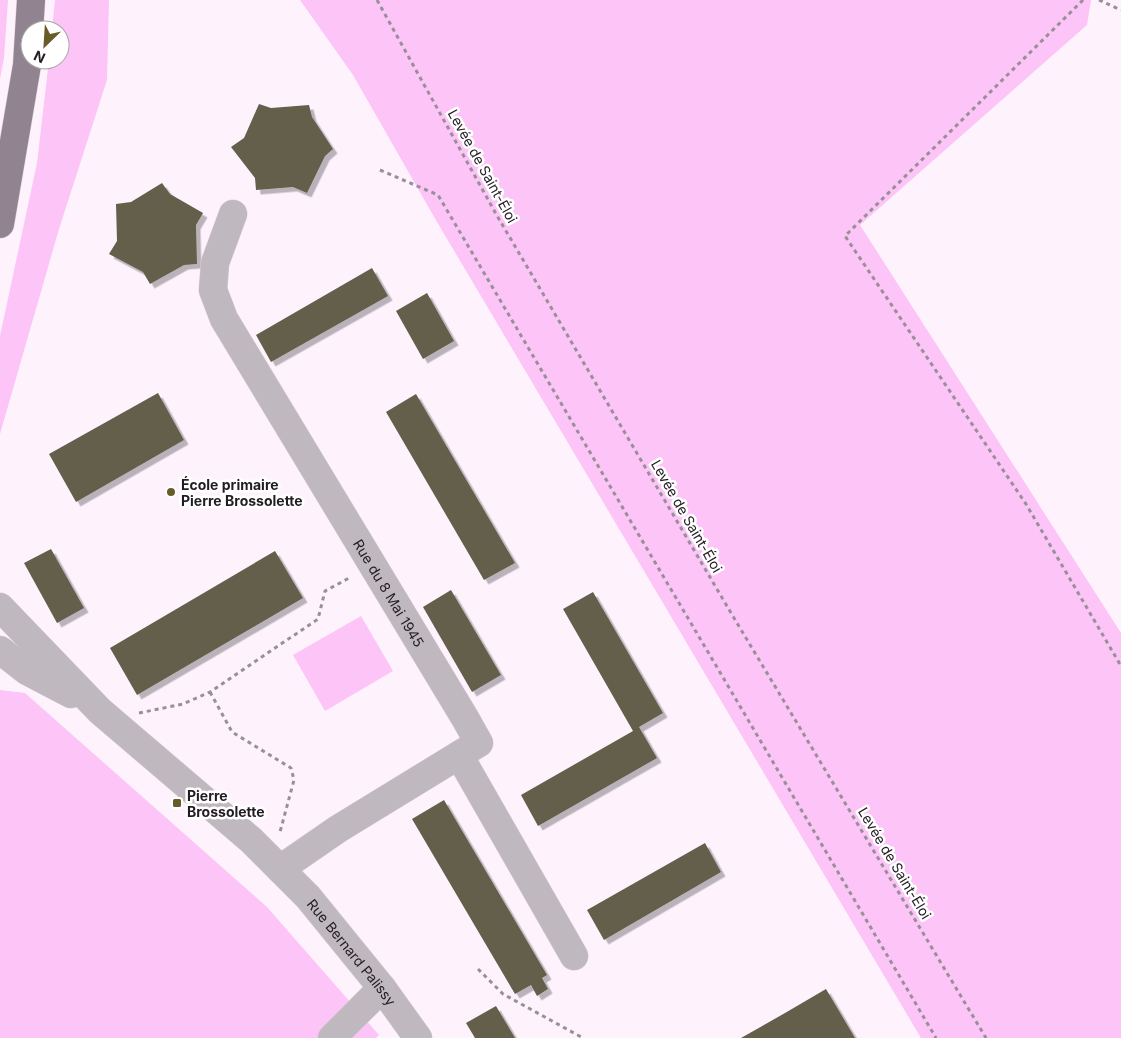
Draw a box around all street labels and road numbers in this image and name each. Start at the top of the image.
street label: Levée de Saint-Éloi [445,106,521,226]
street label: Levée de Saint-Éloi [648,457,726,575]
street label: Rue du 8 Mai 1945 [350,536,428,650]
street label: Levée de Saint-Éloi [855,804,935,922]
street label: Rue Bernard Palissy [304,895,400,1009]

